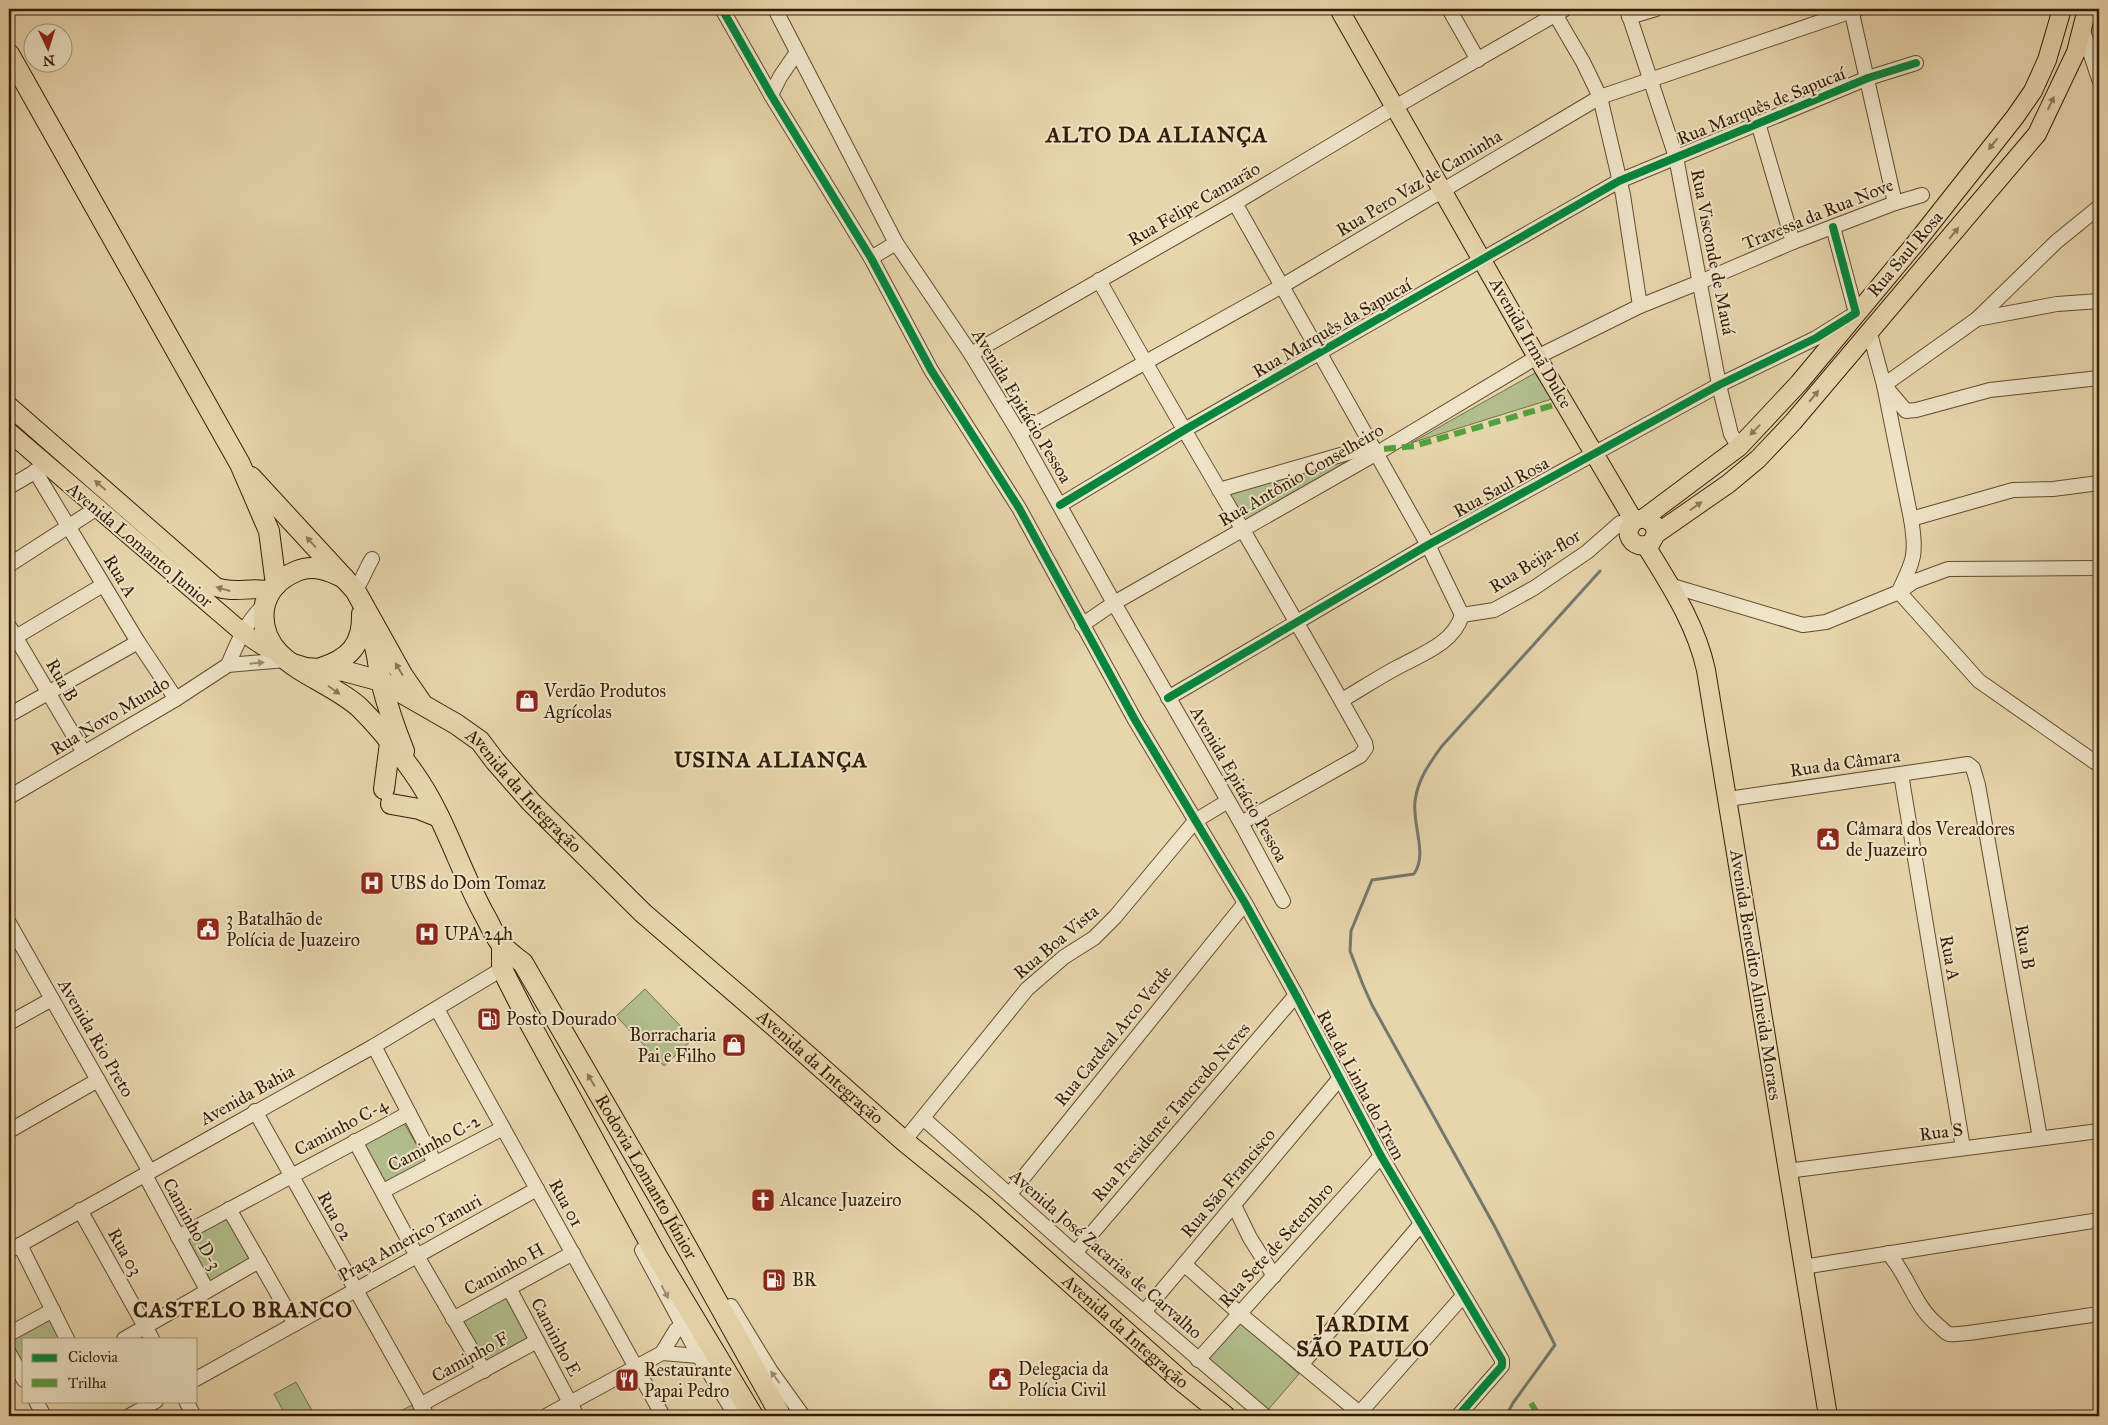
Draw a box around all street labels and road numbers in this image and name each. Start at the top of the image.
street label: Rua Marquês de Sapucaí [1674,62,1850,151]
street label: Rua Pero Vaz de Caminha [1332,125,1506,241]
street label: Rua Felipe Camarão [1124,157,1264,251]
street label: Rua Visconde de Mauá [1686,167,1740,337]
street label: Travessa da Rua Nove [1739,174,1897,254]
street label: Rua Saul Rosa [1863,206,1948,302]
street label: Rua Marquês da Sapucaí [1249,273,1417,383]
street label: Avenida Irmã Dulce [1484,273,1577,412]
street label: Avenida Epitácio Pessoa [967,324,1077,487]
street label: Rua Antônio Conselheiro [1215,419,1387,531]
street label: Rua Saul Rosa [1449,452,1553,522]
street label: Avenida Lomanto Junior [61,477,218,613]
street label: Rua Beija-flor [1485,524,1585,598]
street label: Rua A [99,551,141,601]
street label: Rua B [41,655,83,705]
street label: Rua Novo Mundo [46,672,174,760]
street label: Avenida Epitácio Pessoa [1185,701,1293,866]
street label: Avenida da Integração [461,723,587,857]
street label: Rua da Câmara [1788,744,1902,782]
street label: Avenida Benedito Almeida Moraes [1725,847,1787,1102]
street label: Rua Boa Vista [1009,900,1103,984]
street label: Rua B [2010,923,2040,971]
street label: Rua A [1935,934,1965,982]
street label: Rua Cardeal Arco Verde [1050,961,1176,1111]
street label: Avenida Rio Preto [53,974,139,1101]
street label: Avenida da Integração [752,1005,888,1129]
street label: Rua da Linha do Trem [1312,1006,1410,1164]
street label: Rua Presidente Tancredo Neves [1087,1018,1255,1206]
street label: Avenida Bahia [195,1060,298,1130]
street label: Rodovia Lomanto Júnior [591,1090,702,1263]
street label: Caminho C-4 [291,1093,392,1161]
street label: Caminho C-2 [384,1109,484,1176]
street label: Rua S [1918,1118,1964,1146]
street label: Rua São Francisco [1176,1124,1280,1242]
street label: Avenida José Zacarias de Carvalho [1004,1164,1207,1344]
street label: Caminho D-3 [158,1174,226,1274]
street label: Rua 01 [544,1175,588,1231]
street label: Rua Sete de Setembro [1214,1178,1338,1312]
street label: Rua 02 [313,1188,358,1245]
street label: Praça Americo Tanuri [335,1189,486,1287]
street label: Rua 03 [103,1224,147,1280]
street label: Caminho H [460,1238,548,1300]
street label: Avenida da Integração [1057,1269,1193,1393]
street label: Caminho E [526,1294,586,1380]
street label: Caminho F [428,1327,512,1387]

